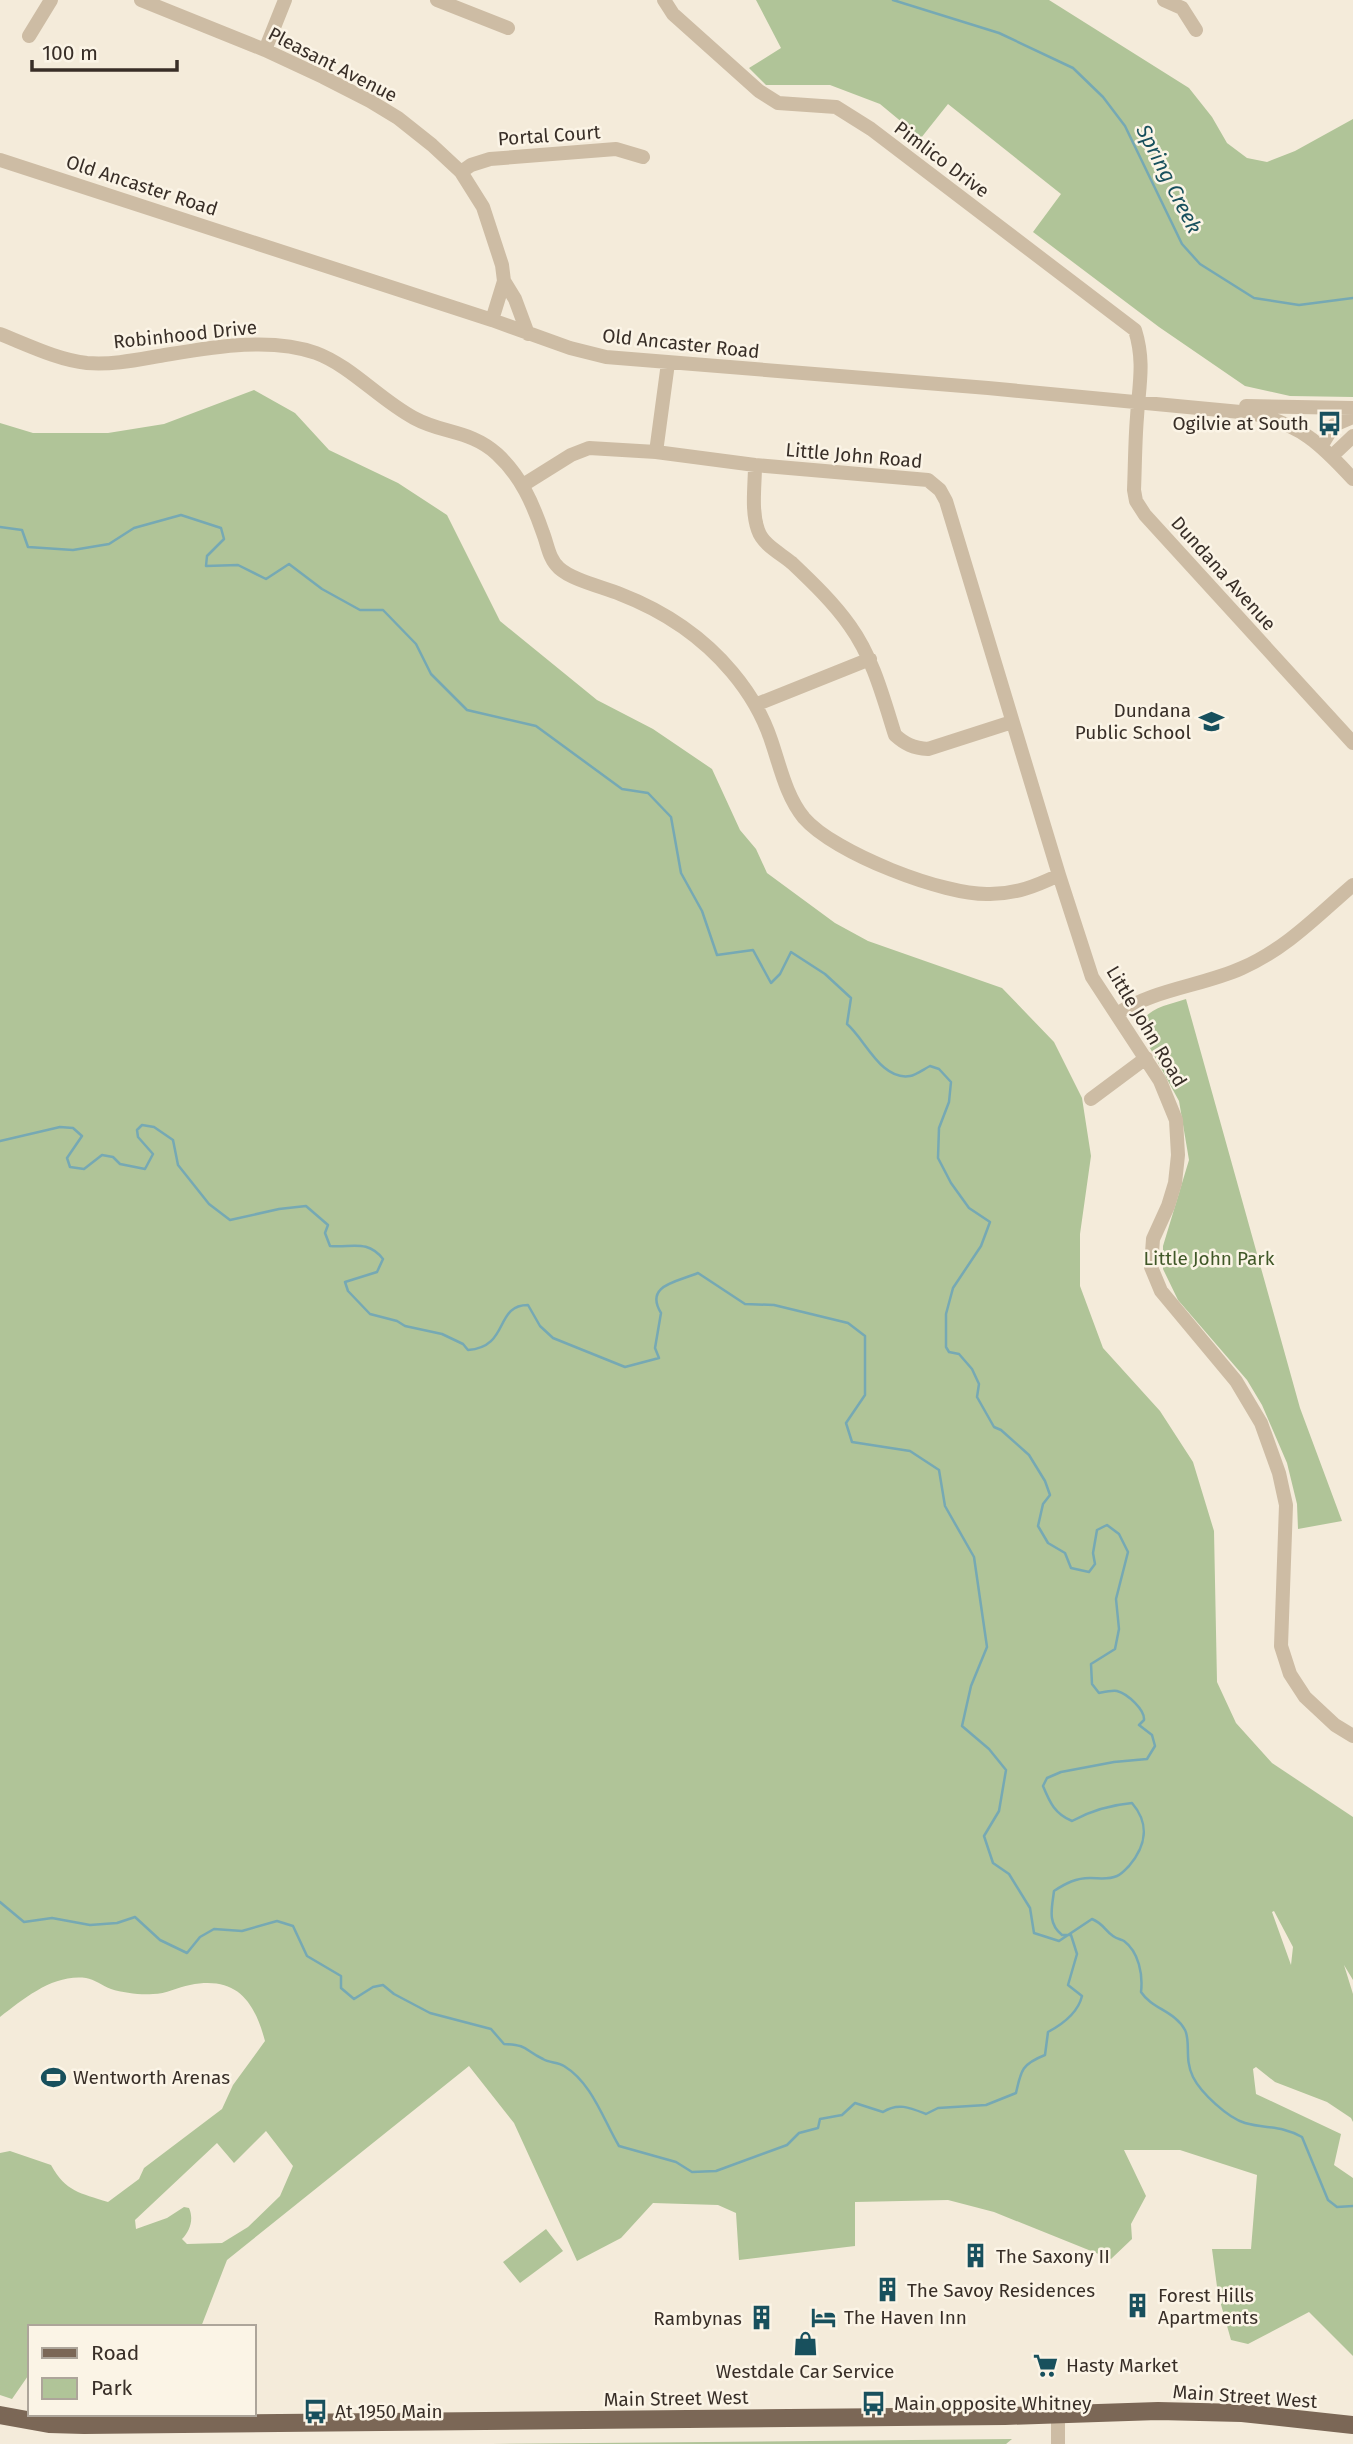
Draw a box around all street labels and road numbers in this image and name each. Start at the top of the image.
street label: Pleasant Avenue [264,22,401,107]
street label: Pimlico Drive [890,116,994,203]
street label: Portal Court [497,120,601,151]
street label: Old Ancaster Road [63,150,221,221]
street label: Robinhood Drive [112,316,258,353]
street label: Old Ancaster Road [601,324,761,363]
street label: Little John Road [785,438,923,473]
street label: Dundana Avenue [1166,512,1281,635]
street label: Little John Road [1101,962,1192,1091]
street label: Main Street West [1172,2380,1318,2413]
street label: Main Street West [603,2386,749,2411]

